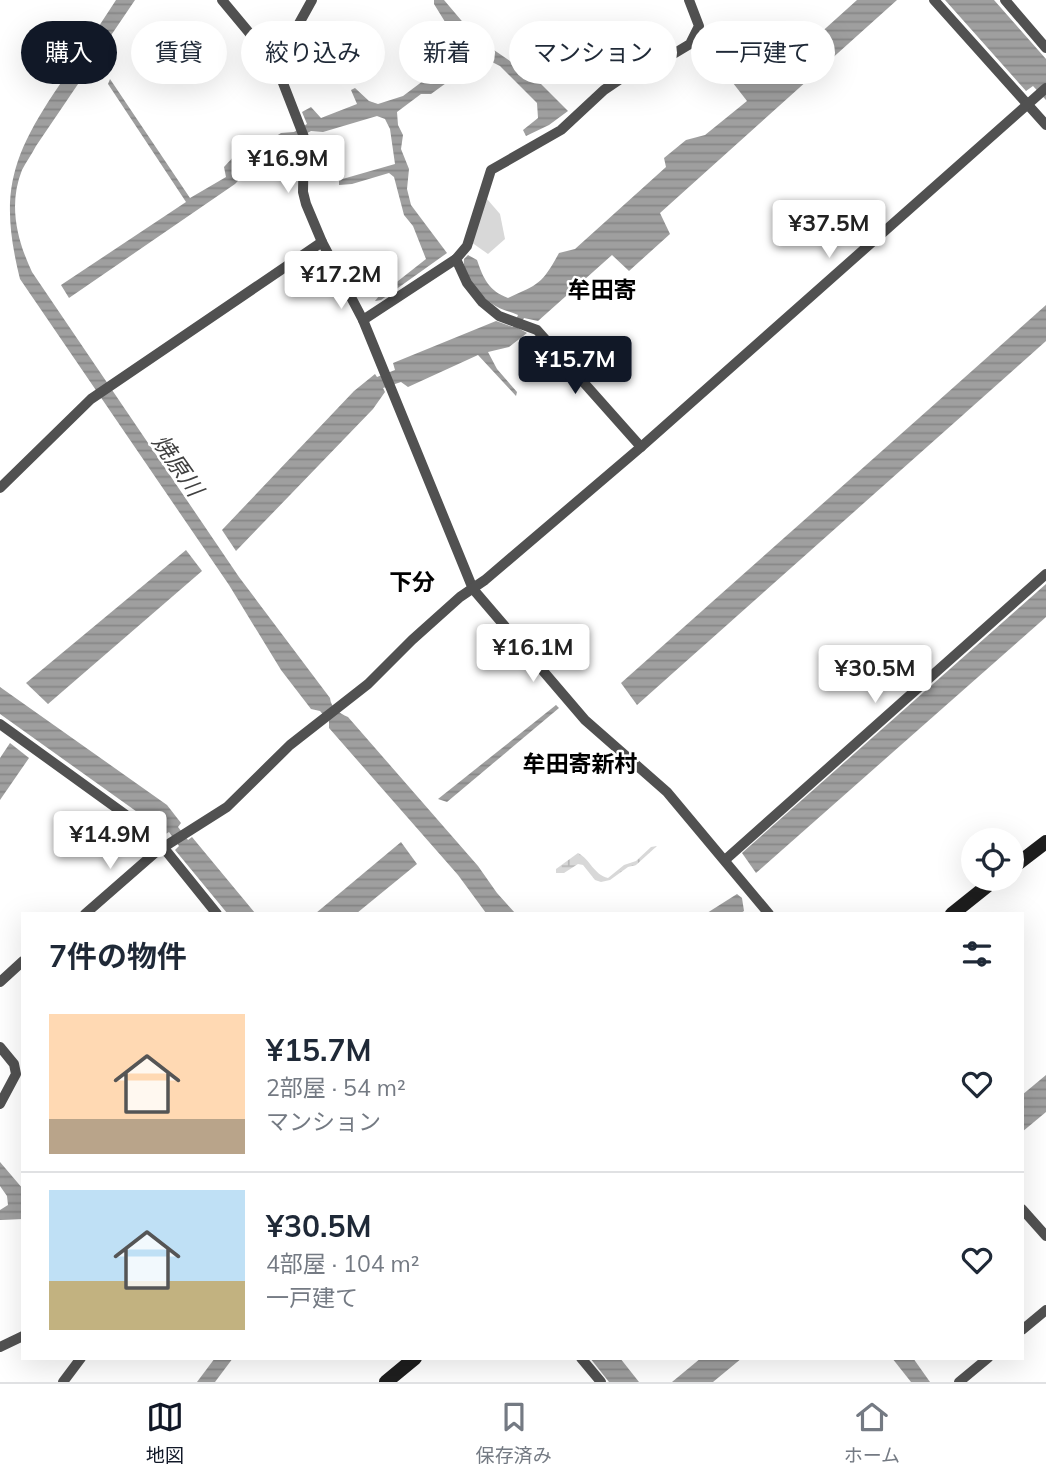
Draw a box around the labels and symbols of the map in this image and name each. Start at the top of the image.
pin: ¥16.9M [231,136,345,195]
pin: ¥37.5M [772,201,886,260]
pin: ¥17.2M [284,252,398,311]
district label: 牟田寄 [568,275,637,304]
pin: ¥15.7M [518,336,632,396]
water label: 焼原川 [146,428,211,504]
district label: 下分 [389,567,435,596]
pin: ¥16.1M [476,624,590,684]
pin: ¥30.5M [818,646,932,705]
district label: 牟田寄新村 [523,749,638,778]
pin: ¥14.9M [53,812,167,871]

